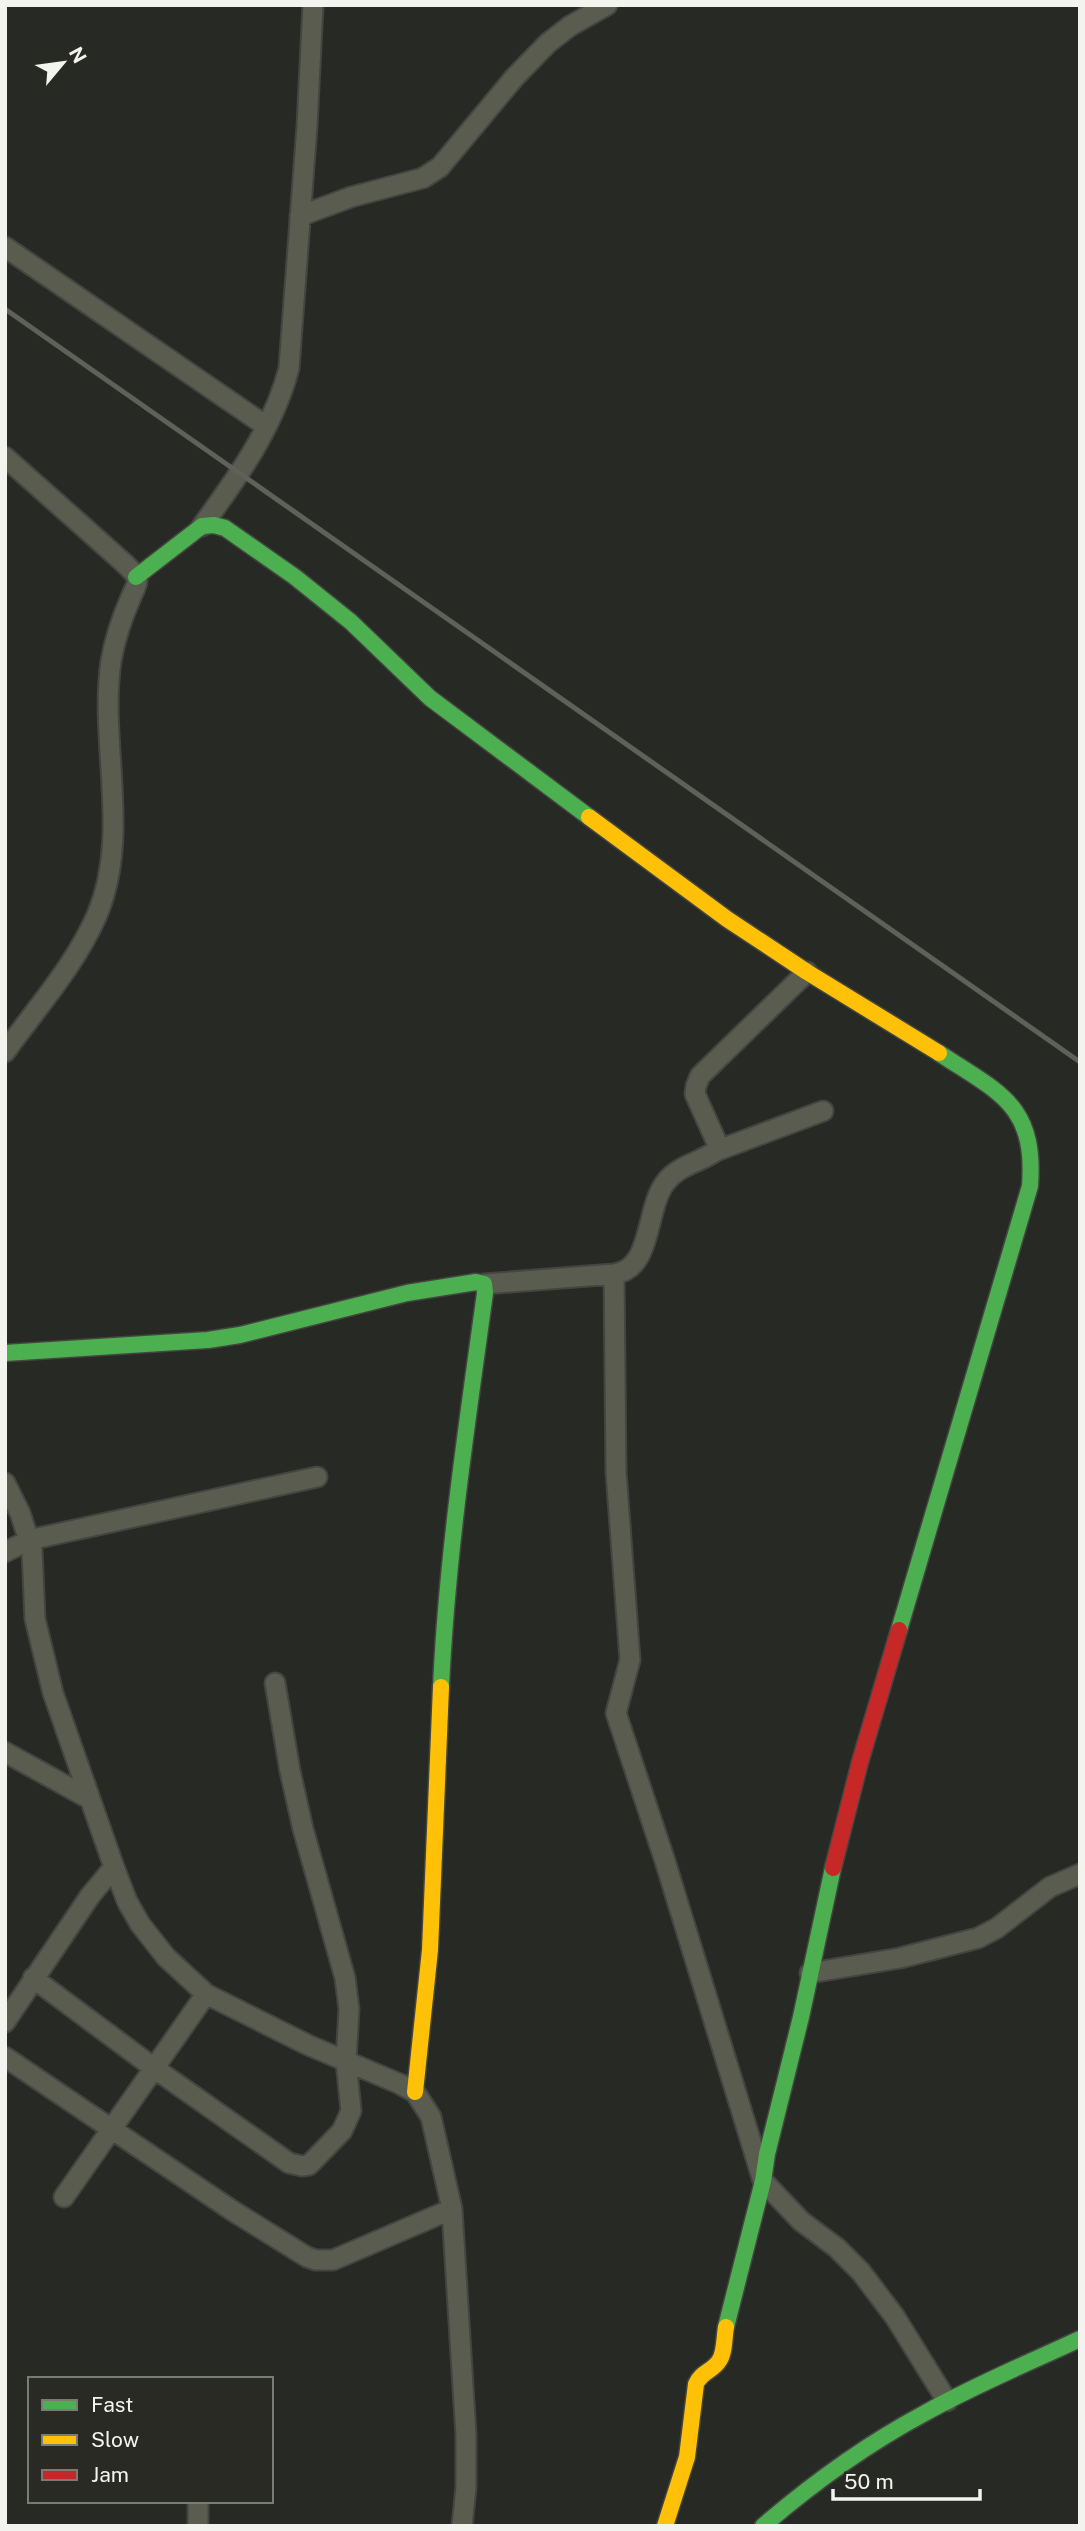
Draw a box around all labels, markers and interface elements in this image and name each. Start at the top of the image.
north arrow [28,28,98,98]
text: N [65,43,91,67]
legend [28,2377,273,2503]
text: Fast [91,2392,133,2417]
text: Slow [91,2427,139,2452]
scale bar [833,2458,980,2502]
text: Jam [91,2462,129,2487]
text: 50 m [844,2469,894,2494]

